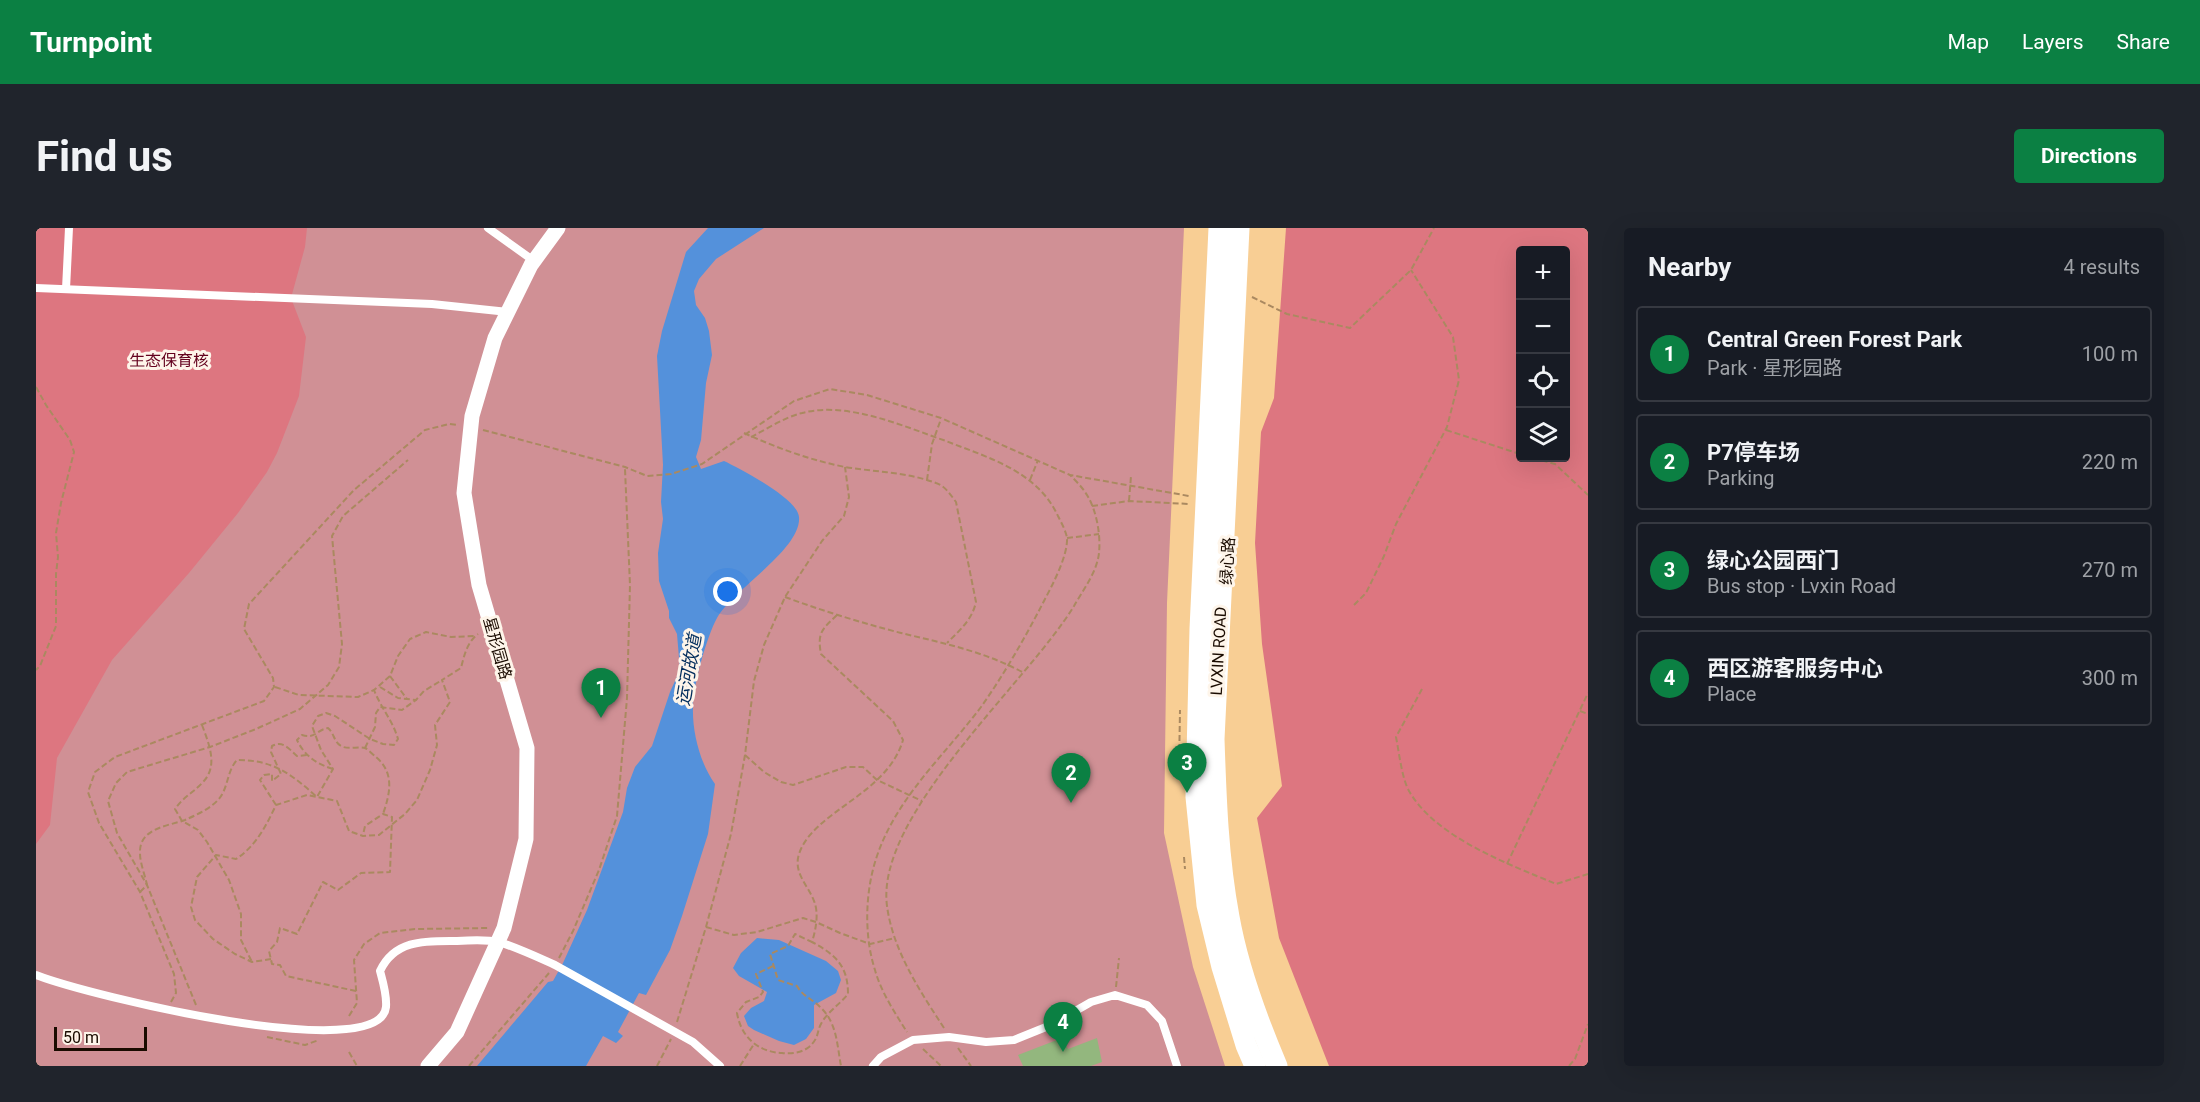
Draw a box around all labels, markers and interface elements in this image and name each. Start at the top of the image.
text: Turnpoint [30,26,152,59]
text: Map [1947,30,1989,54]
text: Layers [2022,30,2083,54]
text: Share [2116,30,2170,54]
button: Directions [2014,129,2164,183]
text: Find us [36,132,173,181]
map controls [1516,246,1570,462]
button: + [1516,246,1570,300]
text: Nearby [1648,252,1731,282]
text: 4 results [2064,255,2140,279]
button: − [1516,300,1570,354]
text: Central Green Forest Park [1707,327,1962,352]
text: 1 [1664,342,1675,366]
text: 100 m [2082,342,2138,366]
park label: 生态保育核 [129,351,209,370]
button: locate [1516,354,1570,408]
text: Park · 星形园路 [1707,356,1842,380]
button: layers [1516,408,1570,462]
text: P7停车场 [1707,440,1800,465]
text: 2 [1664,450,1675,474]
text: 220 m [2082,450,2138,474]
text: Parking [1707,466,1774,490]
street label: 绿心路 [1217,537,1238,585]
text: 绿心公园西门 [1707,548,1839,573]
text: 3 [1664,558,1675,582]
text: 270 m [2082,558,2138,582]
text: Bus stop · Lvxin Road [1707,574,1896,598]
your location [713,577,742,606]
street label: LVXIN ROAD [1207,606,1230,696]
street label: 星形园路 [480,615,515,682]
water label: 运河故道 [672,630,706,707]
text: 西区游客服务中心 [1707,656,1883,681]
text: 4 [1664,666,1675,690]
text: 300 m [2082,666,2138,690]
pin: 1 [582,668,620,718]
text: Place [1707,682,1756,706]
pin: 3 [1168,744,1206,793]
pin: 2 [1052,754,1090,803]
pin: 4 [1044,1002,1082,1052]
scale bar [54,1024,147,1052]
text: 50 m [63,1028,99,1047]

